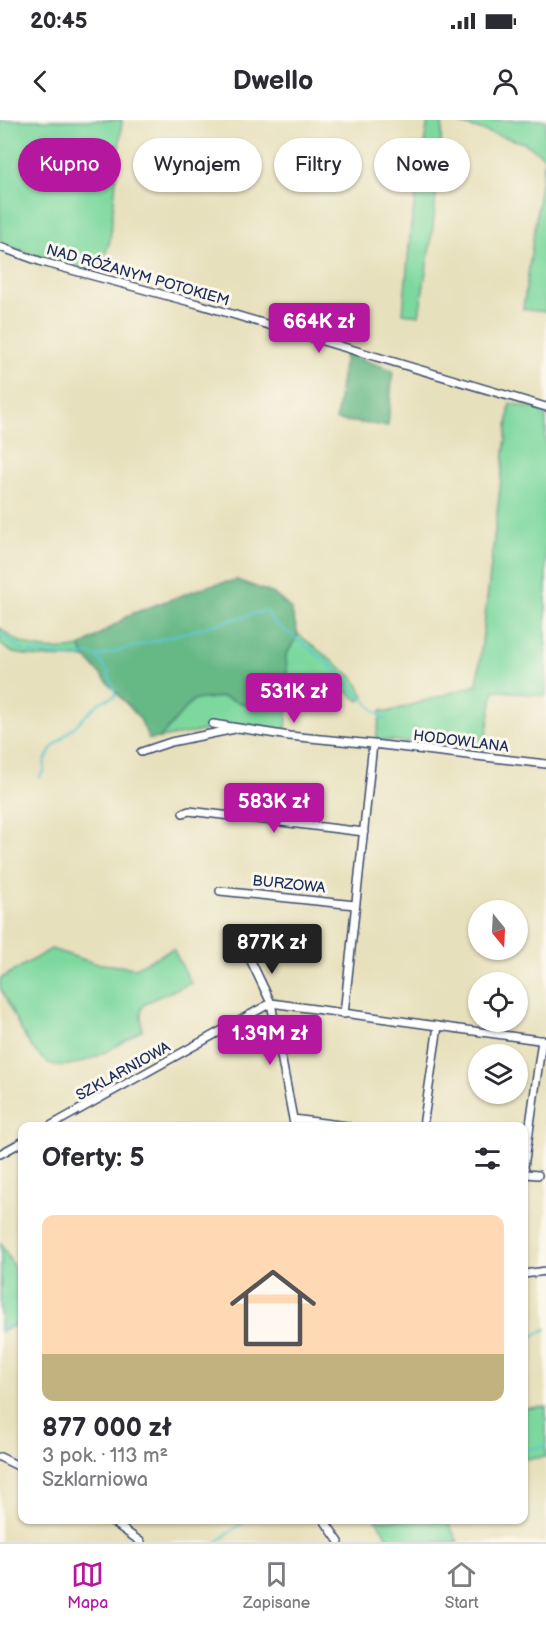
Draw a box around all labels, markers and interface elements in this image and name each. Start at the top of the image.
text: 20:45 [30,8,87,35]
icon: back [24,65,57,98]
text: Dwello [233,65,313,97]
icon: person [489,65,522,98]
chip: Kupno [18,138,121,192]
chip: Wynajem [133,138,262,192]
chip: Filtry [274,138,362,192]
chip: Nowe [374,138,470,192]
street label: NAD RÓŻANYM POTOKIEM [44,240,232,311]
pin: 664K zł [264,303,374,354]
text: 664K zł [283,310,355,334]
pin: 531K zł [239,673,349,724]
text: 531K zł [260,680,328,704]
street label: HODOWLANA [412,726,511,757]
pin: 583K zł [219,783,329,834]
text: 583K zł [238,790,310,814]
street label: BURZOWA [252,871,327,898]
north arrow [468,900,528,960]
map controls [468,900,528,1104]
pin: 877K zł [217,924,327,975]
text: 877K zł [237,931,307,955]
button: locate [468,972,528,1032]
pin: 1.39M zł [208,1015,332,1066]
text: 1.39M zł [232,1022,308,1046]
street label: SZKLARNIOWA [73,1037,175,1105]
button: layers [468,1044,528,1104]
icon: filters [471,1142,504,1175]
text: Oferty: 5 [42,1143,145,1174]
icon: home [219,1254,327,1362]
text: 877 000 zł [42,1413,172,1444]
text: 3 pok. · 113 m² [42,1444,168,1468]
text: Szklarniowa [42,1468,148,1492]
tab: Mapa [67,1558,108,1613]
tab: Zapisane [243,1558,310,1613]
tab: Start [445,1558,479,1613]

